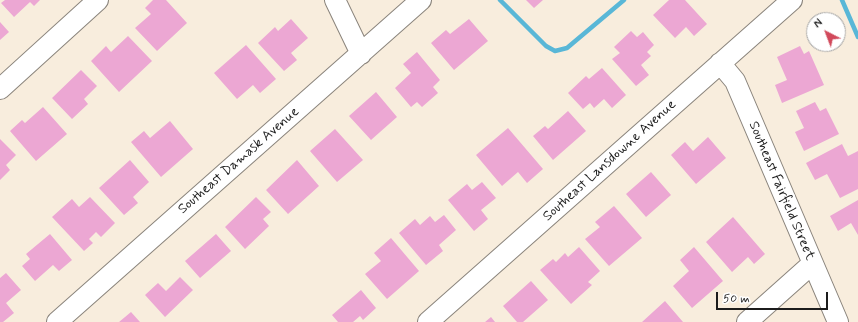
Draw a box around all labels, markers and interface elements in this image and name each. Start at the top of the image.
north arrow [806,12,846,52]
text: N [811,16,826,31]
street label: Southeast Lansdowne Avenue [540,97,680,225]
street label: Southeast Damask Avenue [175,104,303,218]
street label: Southeast Fairfield Street [744,119,818,263]
scale bar [718,284,830,310]
text: 50 m [723,291,750,307]

